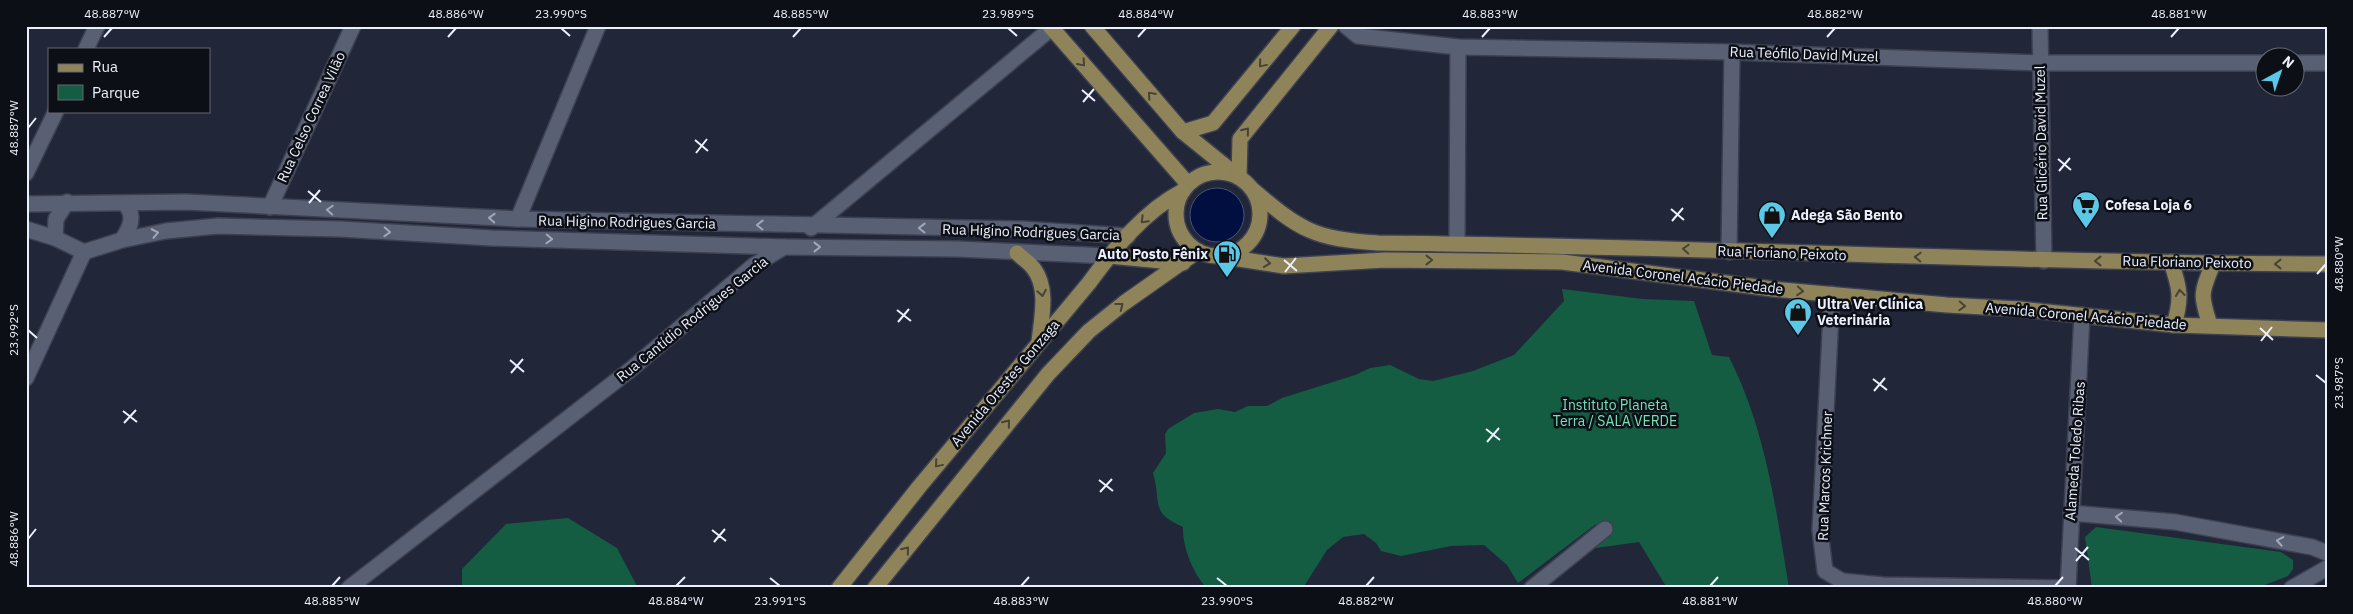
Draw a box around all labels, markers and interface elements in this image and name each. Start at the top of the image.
text: 48.887°W [84,6,140,21]
text: 48.886°W [428,6,484,21]
text: 23.990°S [535,6,587,21]
text: 48.885°W [773,6,829,21]
text: 23.989°S [982,6,1034,21]
text: 48.884°W [1118,6,1174,21]
text: 48.883°W [1462,6,1518,21]
text: 48.882°W [1807,6,1863,21]
text: 48.881°W [2151,6,2207,21]
street label: Rua Teófilo David Muzel [1729,42,1879,66]
legend [48,48,210,112]
north arrow [2256,48,2306,98]
street label: Rua Celso Correa Vilão [273,49,349,185]
text: N [2279,52,2298,72]
text: Rua [92,57,118,76]
one-way arrow [1076,57,1085,66]
one-way arrow [1259,58,1267,67]
street label: Rua Glicério David Muzel [2031,65,2051,221]
text: Parque [92,83,140,102]
one-way arrow [1148,92,1157,101]
text: 48.887°W [6,100,21,156]
one-way arrow [1241,128,1249,137]
supermarket icon: Cofesa Loja 6 [2071,190,2101,229]
place label: Cofesa Loja 6 [2105,196,2192,214]
shop icon: Adega São Bento [1757,200,1787,239]
one-way arrow [326,205,334,215]
place label: Adega São Bento [1791,206,1903,224]
street label: Rua Higino Rodrigues Garcia [538,211,717,233]
one-way arrow [488,212,496,223]
one-way arrow [1141,214,1150,223]
one-way arrow [756,220,764,230]
street label: Rua Higino Rodrigues Garcia [942,220,1121,244]
one-way arrow [918,223,926,233]
one-way arrow [383,226,391,237]
one-way arrow [151,229,160,239]
one-way arrow [546,234,554,245]
text: 48.880°W [2331,236,2346,292]
fuel station icon: Auto Posto Fênix [1212,239,1242,278]
one-way arrow [814,242,821,252]
street label: Rua Floriano Peixoto [1717,242,1847,264]
one-way arrow [1681,244,1689,255]
place label: Auto Posto Fênix [1098,245,1208,263]
street label: Rua Cantídio Rodrigues Garcia [613,252,772,386]
one-way arrow [1914,252,1922,262]
street label: Rua Floriano Peixoto [2122,252,2252,272]
one-way arrow [1426,255,1433,265]
street label: Avenida Coronel Acácio Piedade [1582,256,1785,298]
one-way arrow [2094,256,2102,266]
one-way arrow [1263,258,1271,268]
one-way arrow [2274,259,2282,269]
one-way arrow [1796,286,1804,297]
one-way arrow [1036,288,1046,297]
one-way arrow [2174,289,2185,297]
place label: Ultra Ver Clínica Veterinária [1817,295,1923,329]
shop icon: Ultra Ver Clínica Veterinária [1783,297,1813,336]
street label: Avenida Coronel Acácio Piedade [1985,298,2188,334]
one-way arrow [1958,301,1966,312]
text: 23.992°S [6,304,21,356]
one-way arrow [1114,304,1123,312]
street label: Avenida Orestes Gonzaga [947,316,1064,450]
text: 23.987°S [2331,357,2346,409]
street label: Alameda Toledo Ribas [2061,381,2089,521]
park label: Instituto Planeta Terra / SALA VERDE [1553,396,1677,430]
street label: Rua Marcos Krichner [1814,411,1836,541]
one-way arrow [1002,420,1010,429]
one-way arrow [936,458,944,467]
text: 48.886°W [6,511,21,567]
one-way arrow [2115,512,2123,523]
one-way arrow [2276,536,2284,546]
one-way arrow [900,546,909,555]
text: 48.885°W [304,593,360,608]
text: 48.884°W [648,593,704,608]
text: 23.991°S [754,593,806,608]
text: 48.883°W [993,593,1049,608]
text: 23.990°S [1201,593,1253,608]
text: 48.882°W [1338,593,1394,608]
text: 48.881°W [1682,593,1738,608]
text: 48.880°W [2027,593,2083,608]

